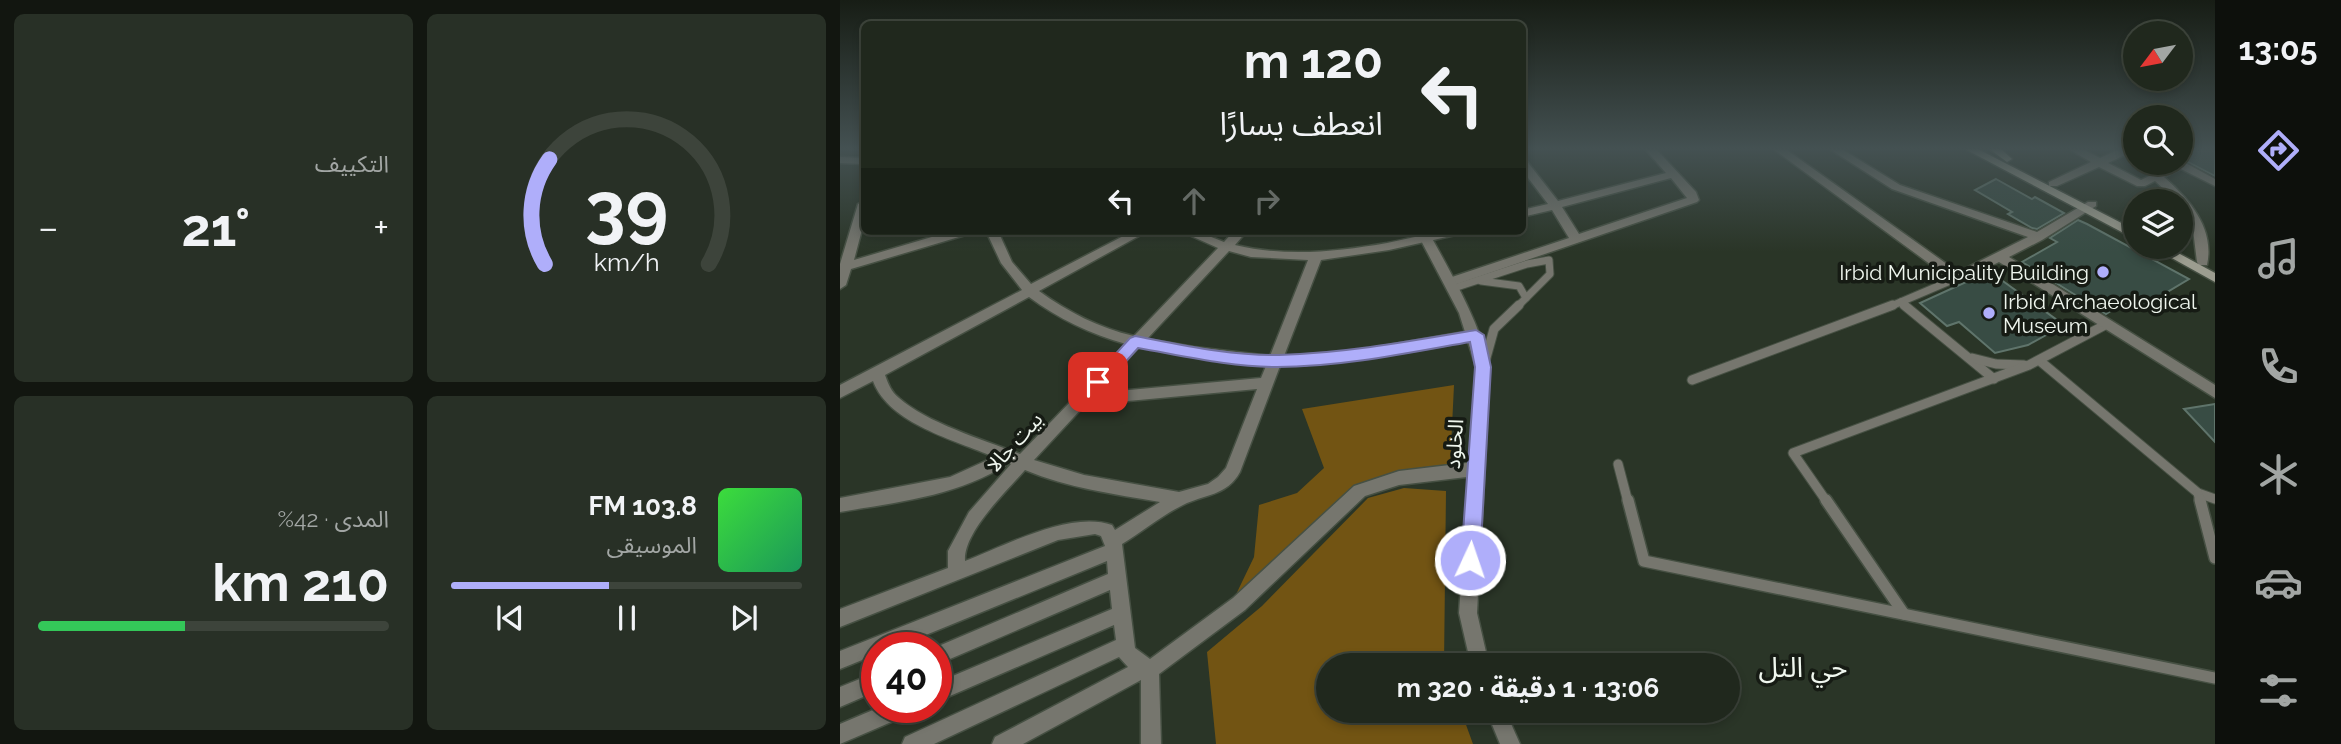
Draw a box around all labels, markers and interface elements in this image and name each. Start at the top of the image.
north arrow [2123,21,2193,91]
map controls [2123,21,2193,259]
text: 13:05 [2239,30,2317,67]
text: 120 m [1244,32,1383,89]
icon: left [1407,49,1498,140]
text: انعطف يسارًا [1219,105,1383,142]
button: search [2123,105,2193,175]
icon: directions [2254,126,2303,175]
text: التكييف [315,150,389,177]
text: 39 [585,166,668,251]
icon: left [1102,182,1140,220]
icon: ahead [1175,182,1213,220]
icon: right [1248,182,1286,220]
button: layers [2123,189,2193,259]
text: 21° [182,197,250,258]
text: − [38,205,58,250]
text: + [373,205,389,250]
icon: music [2254,234,2303,283]
text: km/h [594,247,659,277]
place label: Irbid Municipality Building [1839,260,2089,285]
marker: Irbid Municipality Building [2095,264,2111,280]
place label: Irbid Archaeological Museum [2003,289,2197,338]
marker: Irbid Archaeological Museum [1981,305,1997,321]
icon: phone [2254,342,2303,391]
pin [1068,352,1128,412]
icon: arrive [1079,363,1117,401]
street label: بيت جالا [980,407,1048,477]
street label: الخلود [1440,418,1468,470]
icon: climate [2254,450,2303,499]
text: 103.8 FM [588,491,697,521]
text: المدى · 42% [277,505,389,532]
position arrow [1433,523,1507,597]
text: الموسيقى [606,531,697,558]
text: 210 km [212,552,389,613]
icon: car [2254,558,2303,607]
icon: previous [491,599,529,637]
icon: pause [608,599,646,637]
icon: next [725,599,763,637]
speed limit sign: 40 [861,632,952,723]
district label: حي التل [1758,651,1848,688]
icon: filters [2254,666,2303,715]
text: 13:06 · 1 دقيقة · 320 m [1397,673,1659,703]

